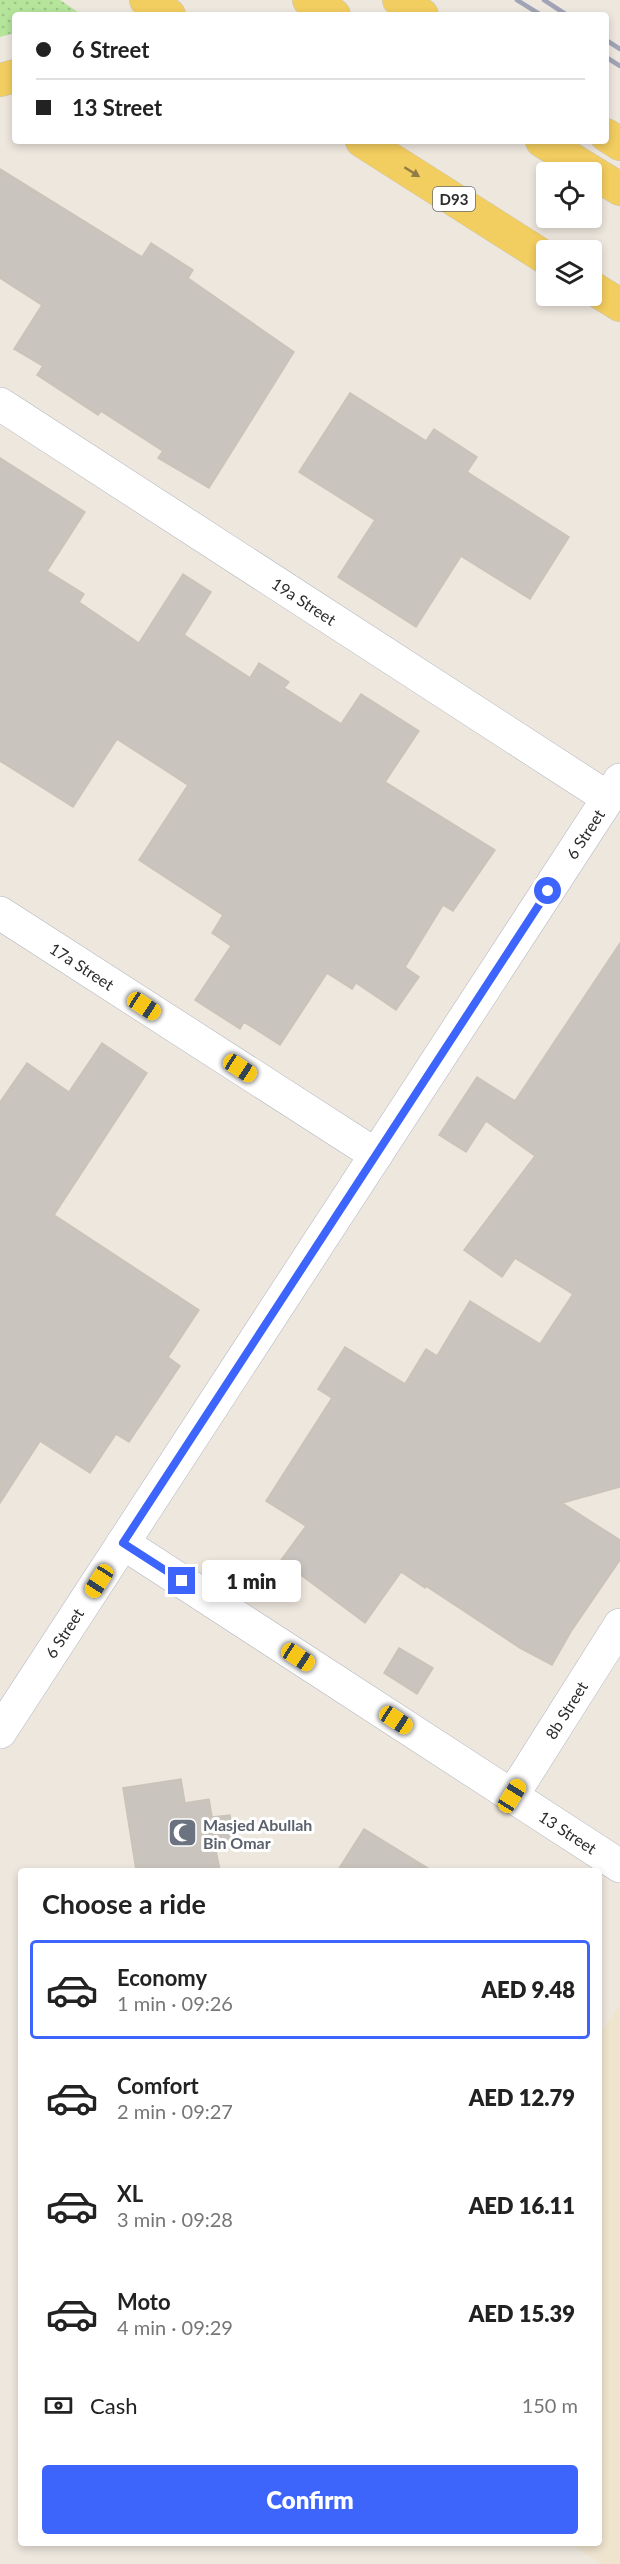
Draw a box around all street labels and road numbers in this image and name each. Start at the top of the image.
road number: D93 [433,187,475,211]
street label: 19a Street [268,573,340,629]
street label: 6 Street [562,805,608,862]
street label: 17a Street [46,938,118,994]
street label: 6 Street [41,1604,87,1661]
street label: 8b Street [541,1677,591,1742]
street label: 13 Street [536,1806,601,1858]

